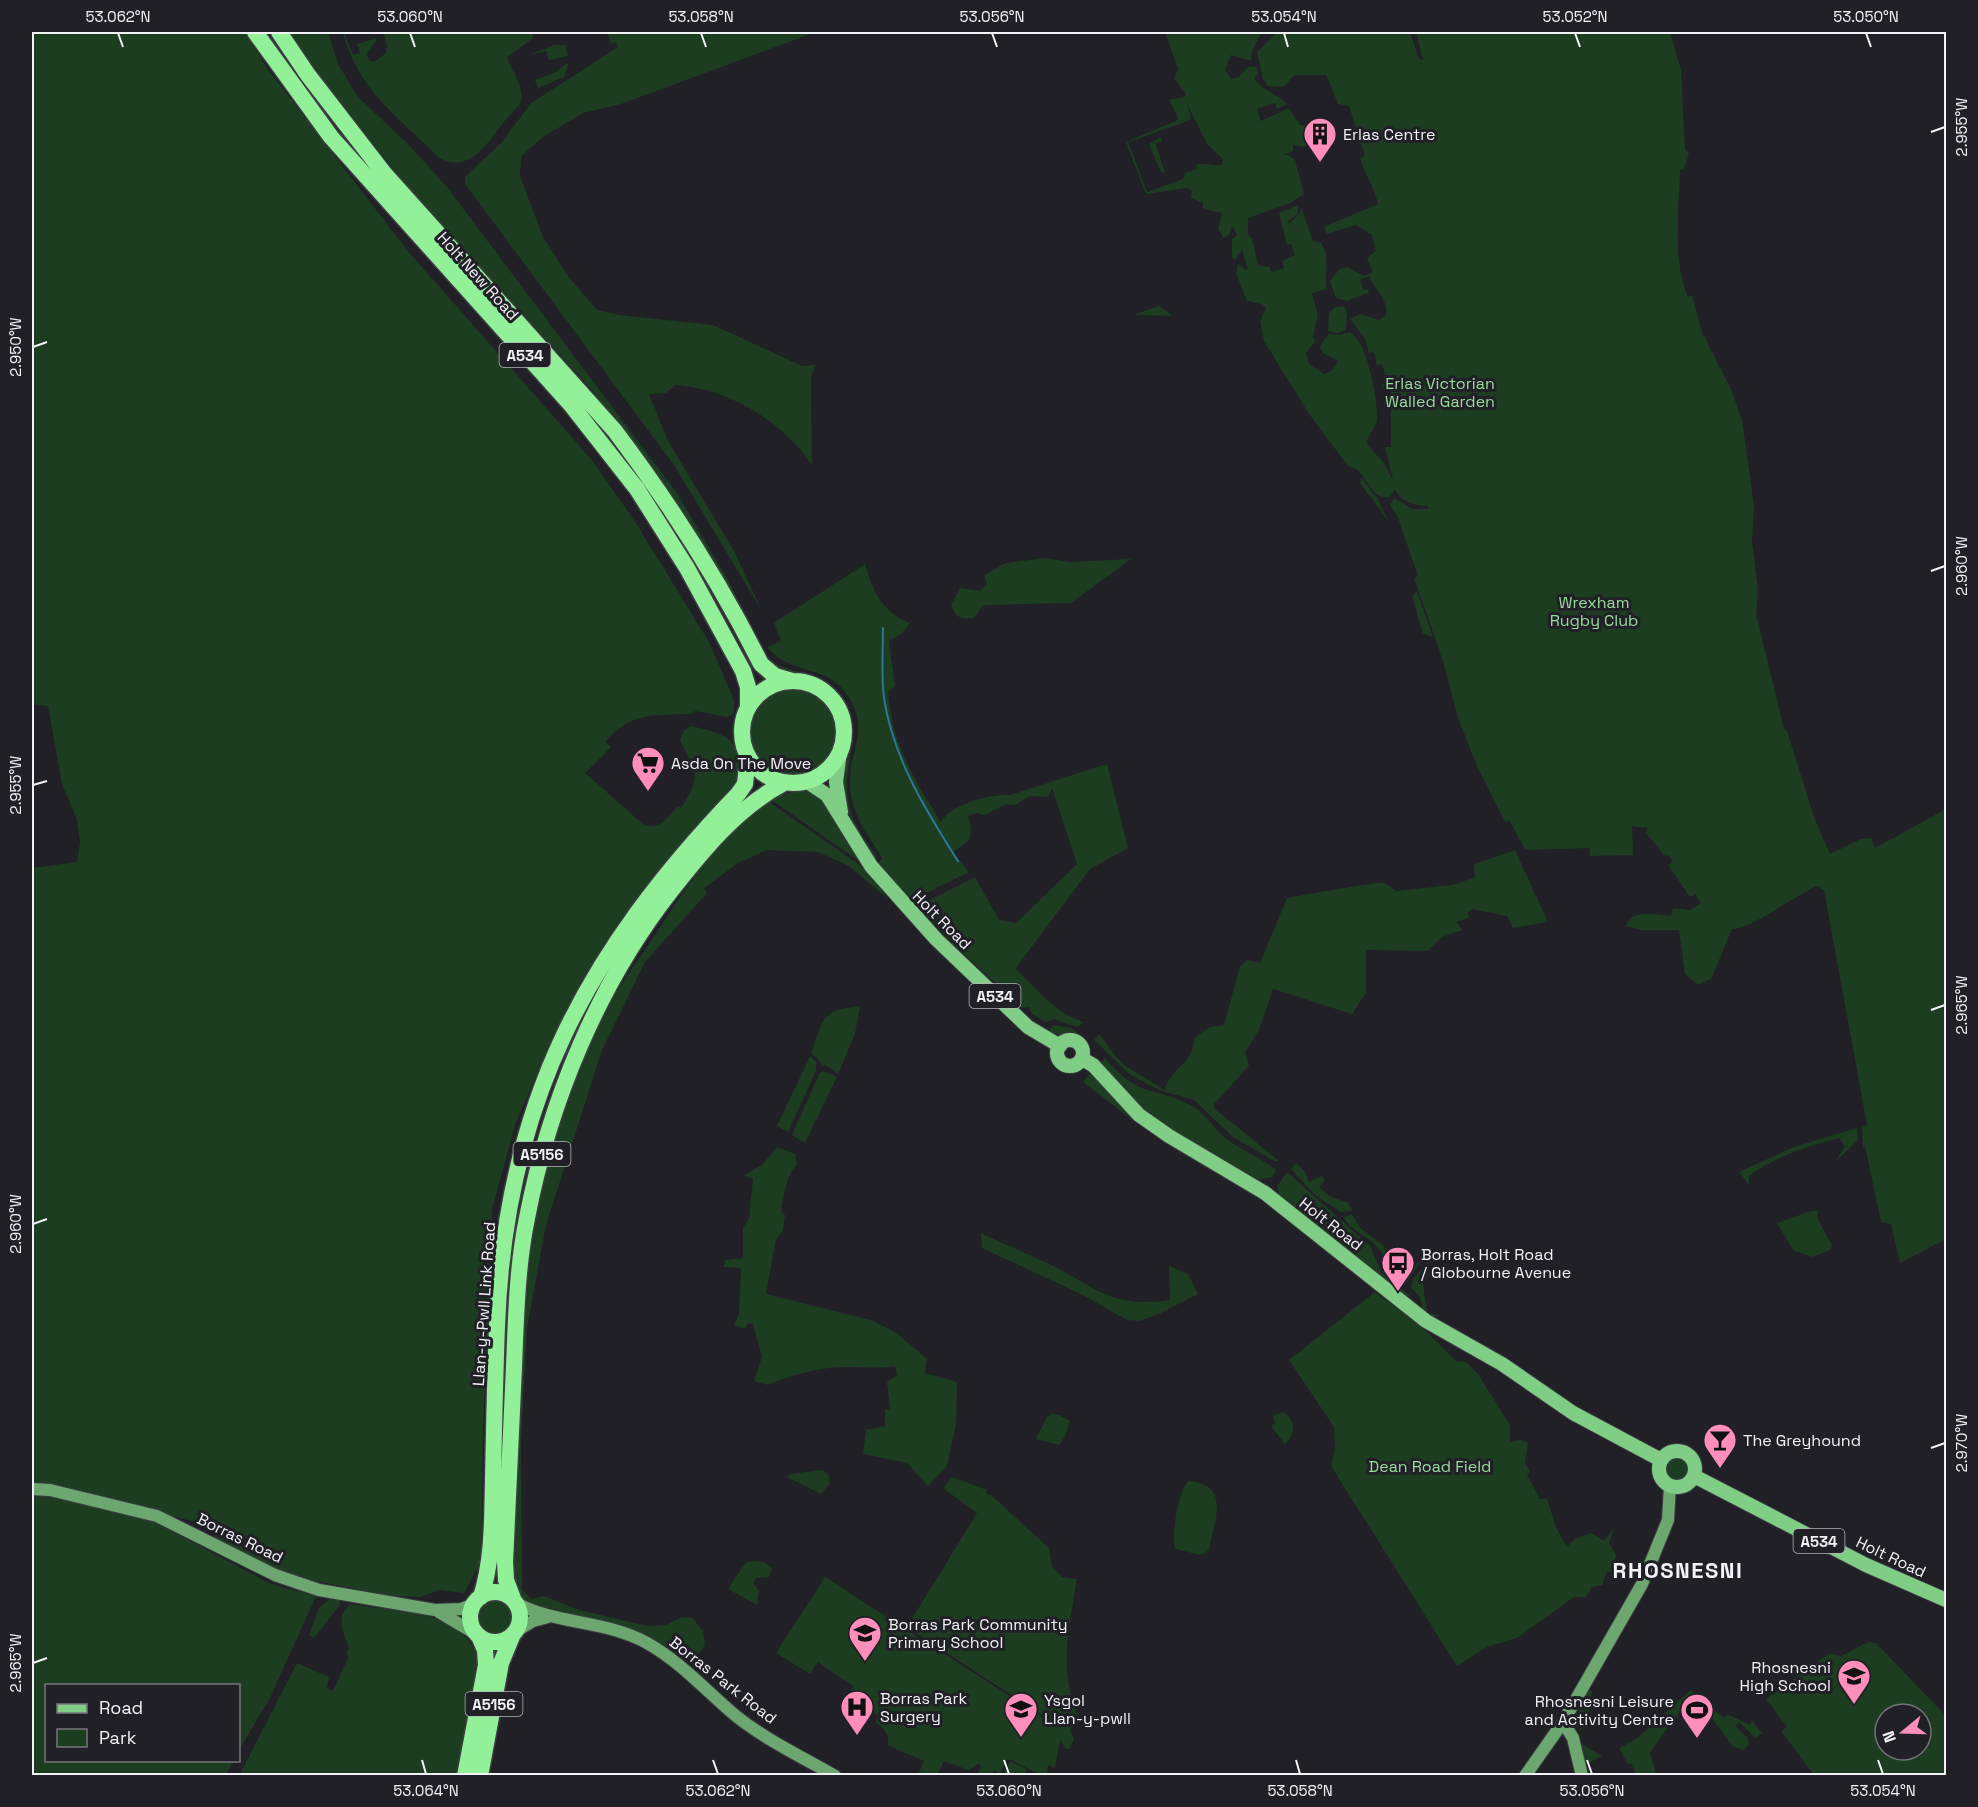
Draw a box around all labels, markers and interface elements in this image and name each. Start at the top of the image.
text: 53.062°N [85,7,151,26]
text: 53.060°N [377,7,443,26]
text: 53.058°N [668,7,734,26]
text: 53.056°N [959,7,1025,26]
text: 53.054°N [1251,7,1317,26]
text: 53.052°N [1543,7,1607,26]
text: 53.050°N [1833,7,1899,26]
text: 2.955°W [1952,98,1971,156]
building icon: Erlas Centre [1302,116,1338,163]
place label: Erlas Centre [1343,124,1436,145]
street label: Holt New Road [433,227,523,325]
text: 2.950°W [6,317,25,377]
road number: A534 [500,343,550,367]
park label: Erlas Victorian Walled Garden [1385,373,1495,412]
text: 2.960°W [1952,536,1971,596]
park label: Wrexham Rugby Club [1550,592,1638,631]
supermarket icon: Asda On The Move [630,745,666,792]
place label: Asda On The Move [671,753,811,774]
text: 2.955°W [6,756,25,814]
street label: Holt Road [908,886,976,954]
text: 2.965°W [1952,975,1971,1035]
road number: A534 [970,984,1020,1008]
road number: A5156 [514,1142,570,1166]
street label: Holt Road [1295,1193,1367,1255]
text: 2.960°W [6,1194,25,1254]
street label: Llan-y-Pwll Link Road [468,1221,500,1387]
place label: Borras, Holt Road / Globourne Avenue [1421,1244,1571,1283]
bus stop icon: Borras, Holt Road / Globourne Avenue [1380,1245,1416,1292]
text: 2.970°W [1952,1414,1971,1472]
bar icon: The Greyhound [1702,1422,1738,1469]
place label: The Greyhound [1743,1430,1861,1451]
park label: Dean Road Field [1369,1456,1491,1477]
street label: Borras Road [194,1508,286,1568]
road number: A534 [1794,1529,1844,1553]
street label: Holt Road [1853,1532,1929,1582]
district label: RHOSNESNI [1613,1556,1743,1584]
place label: Borras Park Community Primary School [888,1614,1068,1653]
school or university icon: Borras Park Community Primary School [847,1615,883,1662]
street label: Borras Park Road [665,1632,781,1728]
text: 2.965°W [6,1633,25,1693]
place label: Rhosnesni High School [1740,1657,1831,1696]
school or university icon: Rhosnesni High School [1836,1658,1872,1705]
legend [45,1684,240,1762]
place label: Borras Park Surgery [880,1688,968,1727]
hospital icon: Borras Park Surgery [839,1689,875,1736]
place label: Ysgol Llan-y-pwll [1044,1690,1131,1729]
school or university icon: Ysgol Llan-y-pwll [1003,1691,1039,1738]
place label: Rhosnesni Leisure and Activity Centre [1524,1691,1674,1730]
road number: A5156 [466,1692,522,1716]
sports icon: Rhosnesni Leisure and Activity Centre [1679,1692,1715,1739]
text: Road [99,1696,143,1719]
north arrow [1873,1702,1933,1762]
text: Park [99,1726,137,1749]
text: N [1878,1728,1901,1745]
text: 53.064°N [393,1781,459,1800]
text: 53.062°N [685,1781,751,1800]
text: 53.060°N [976,1781,1042,1800]
text: 53.058°N [1267,1781,1333,1800]
text: 53.056°N [1559,1781,1625,1800]
text: 53.054°N [1850,1781,1916,1800]

